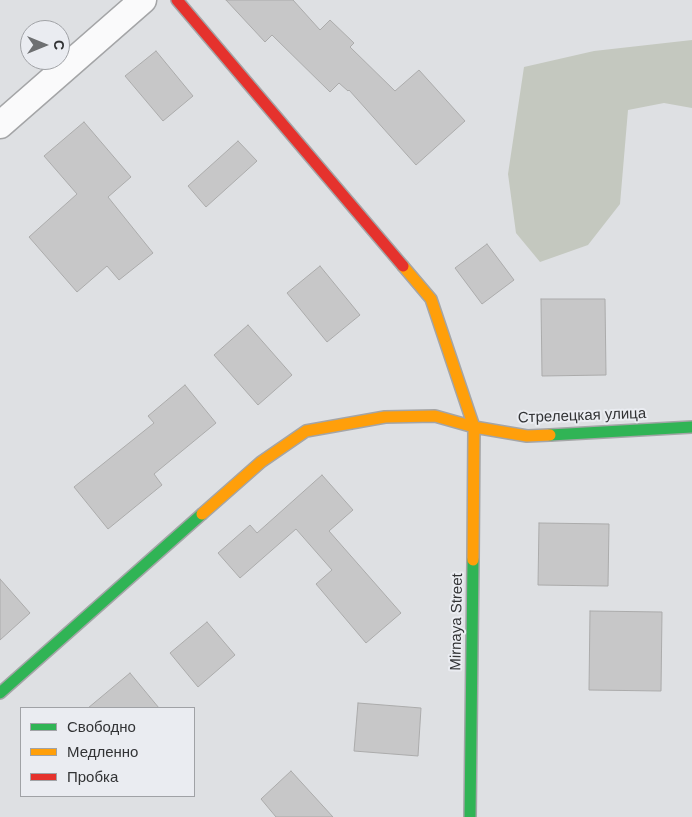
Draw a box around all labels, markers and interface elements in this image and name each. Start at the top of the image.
north arrow [20,20,70,70]
text: С [51,40,67,50]
street label: Стрелецкая улица [518,405,646,427]
street label: Mirnaya Street [447,573,467,671]
legend [20,707,195,797]
text: Свободно [67,718,136,735]
text: Медленно [67,743,138,760]
text: Пробка [67,768,118,785]

